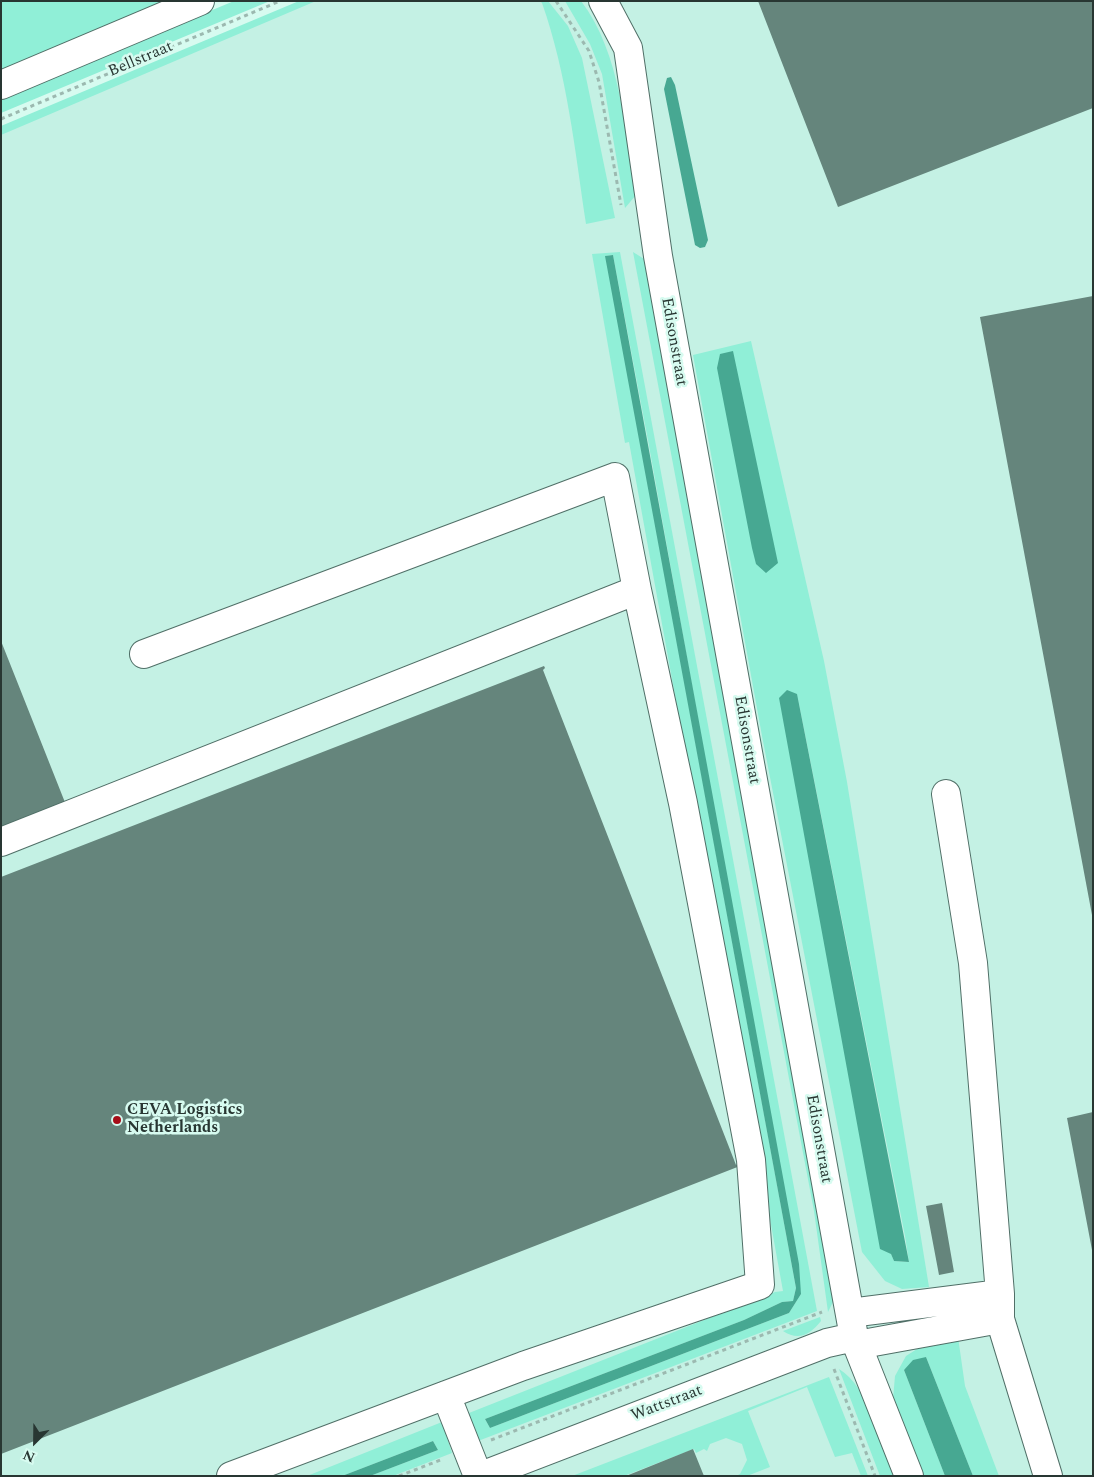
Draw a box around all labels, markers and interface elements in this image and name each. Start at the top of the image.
street label: Bellstraat [106,38,176,82]
street label: Edisonstraat [656,296,690,388]
street label: Edisonstraat [729,694,763,786]
street label: Edisonstraat [801,1093,835,1185]
place label: CEVA Logistics Netherlands [127,1101,243,1139]
marker: CEVA Logistics Netherlands [111,1114,123,1126]
street label: Wattstraat [629,1382,705,1426]
north arrow [10,1417,60,1467]
text: N [20,1444,38,1468]

